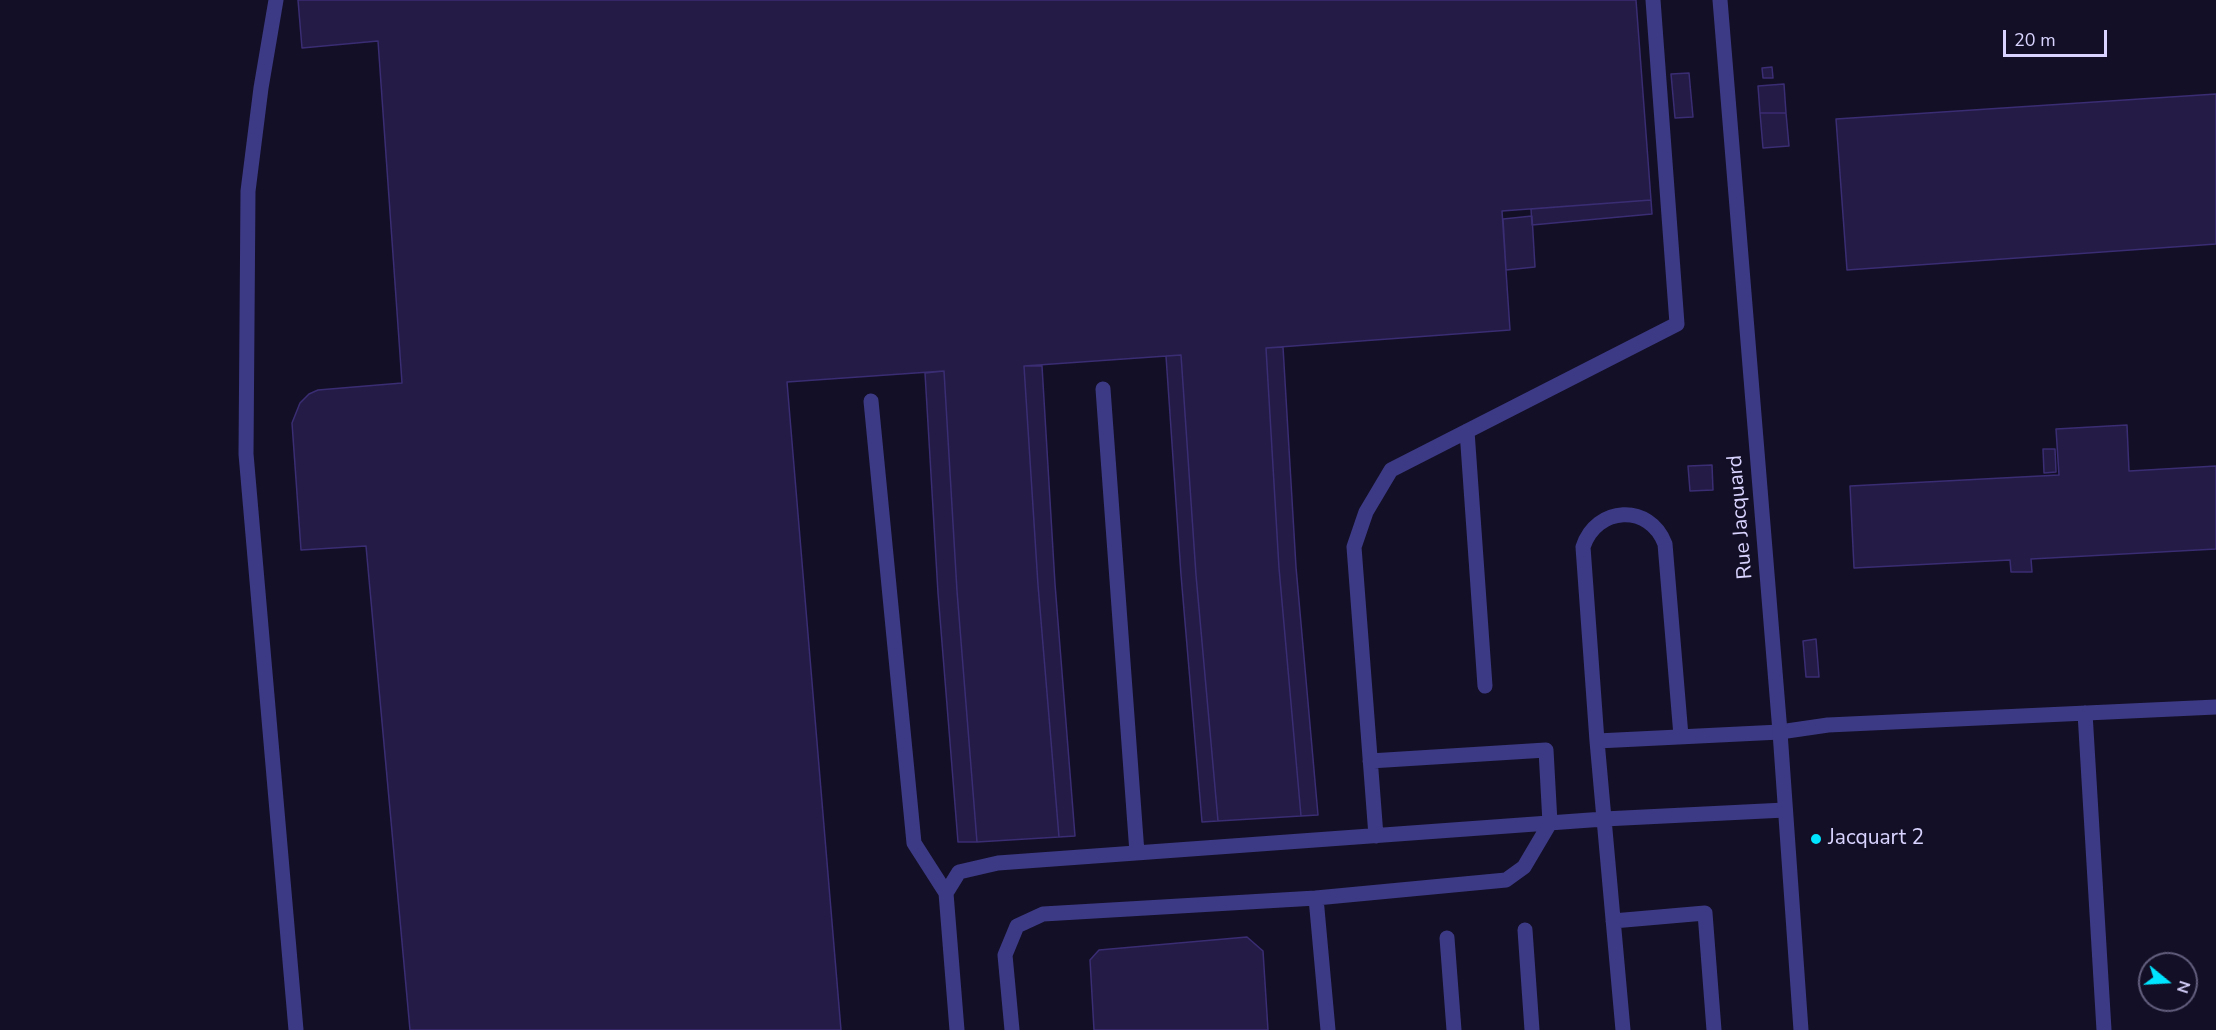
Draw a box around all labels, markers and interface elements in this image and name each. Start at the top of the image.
scale bar [2006,18,2110,56]
text: 20 m [2014,28,2056,52]
street label: Rue Jacquard [1723,454,1759,580]
place label: Jacquart 2 [1828,826,1924,852]
marker: Jacquart 2 [1809,832,1823,846]
north arrow [2138,952,2198,1012]
text: N [2171,978,2196,996]

